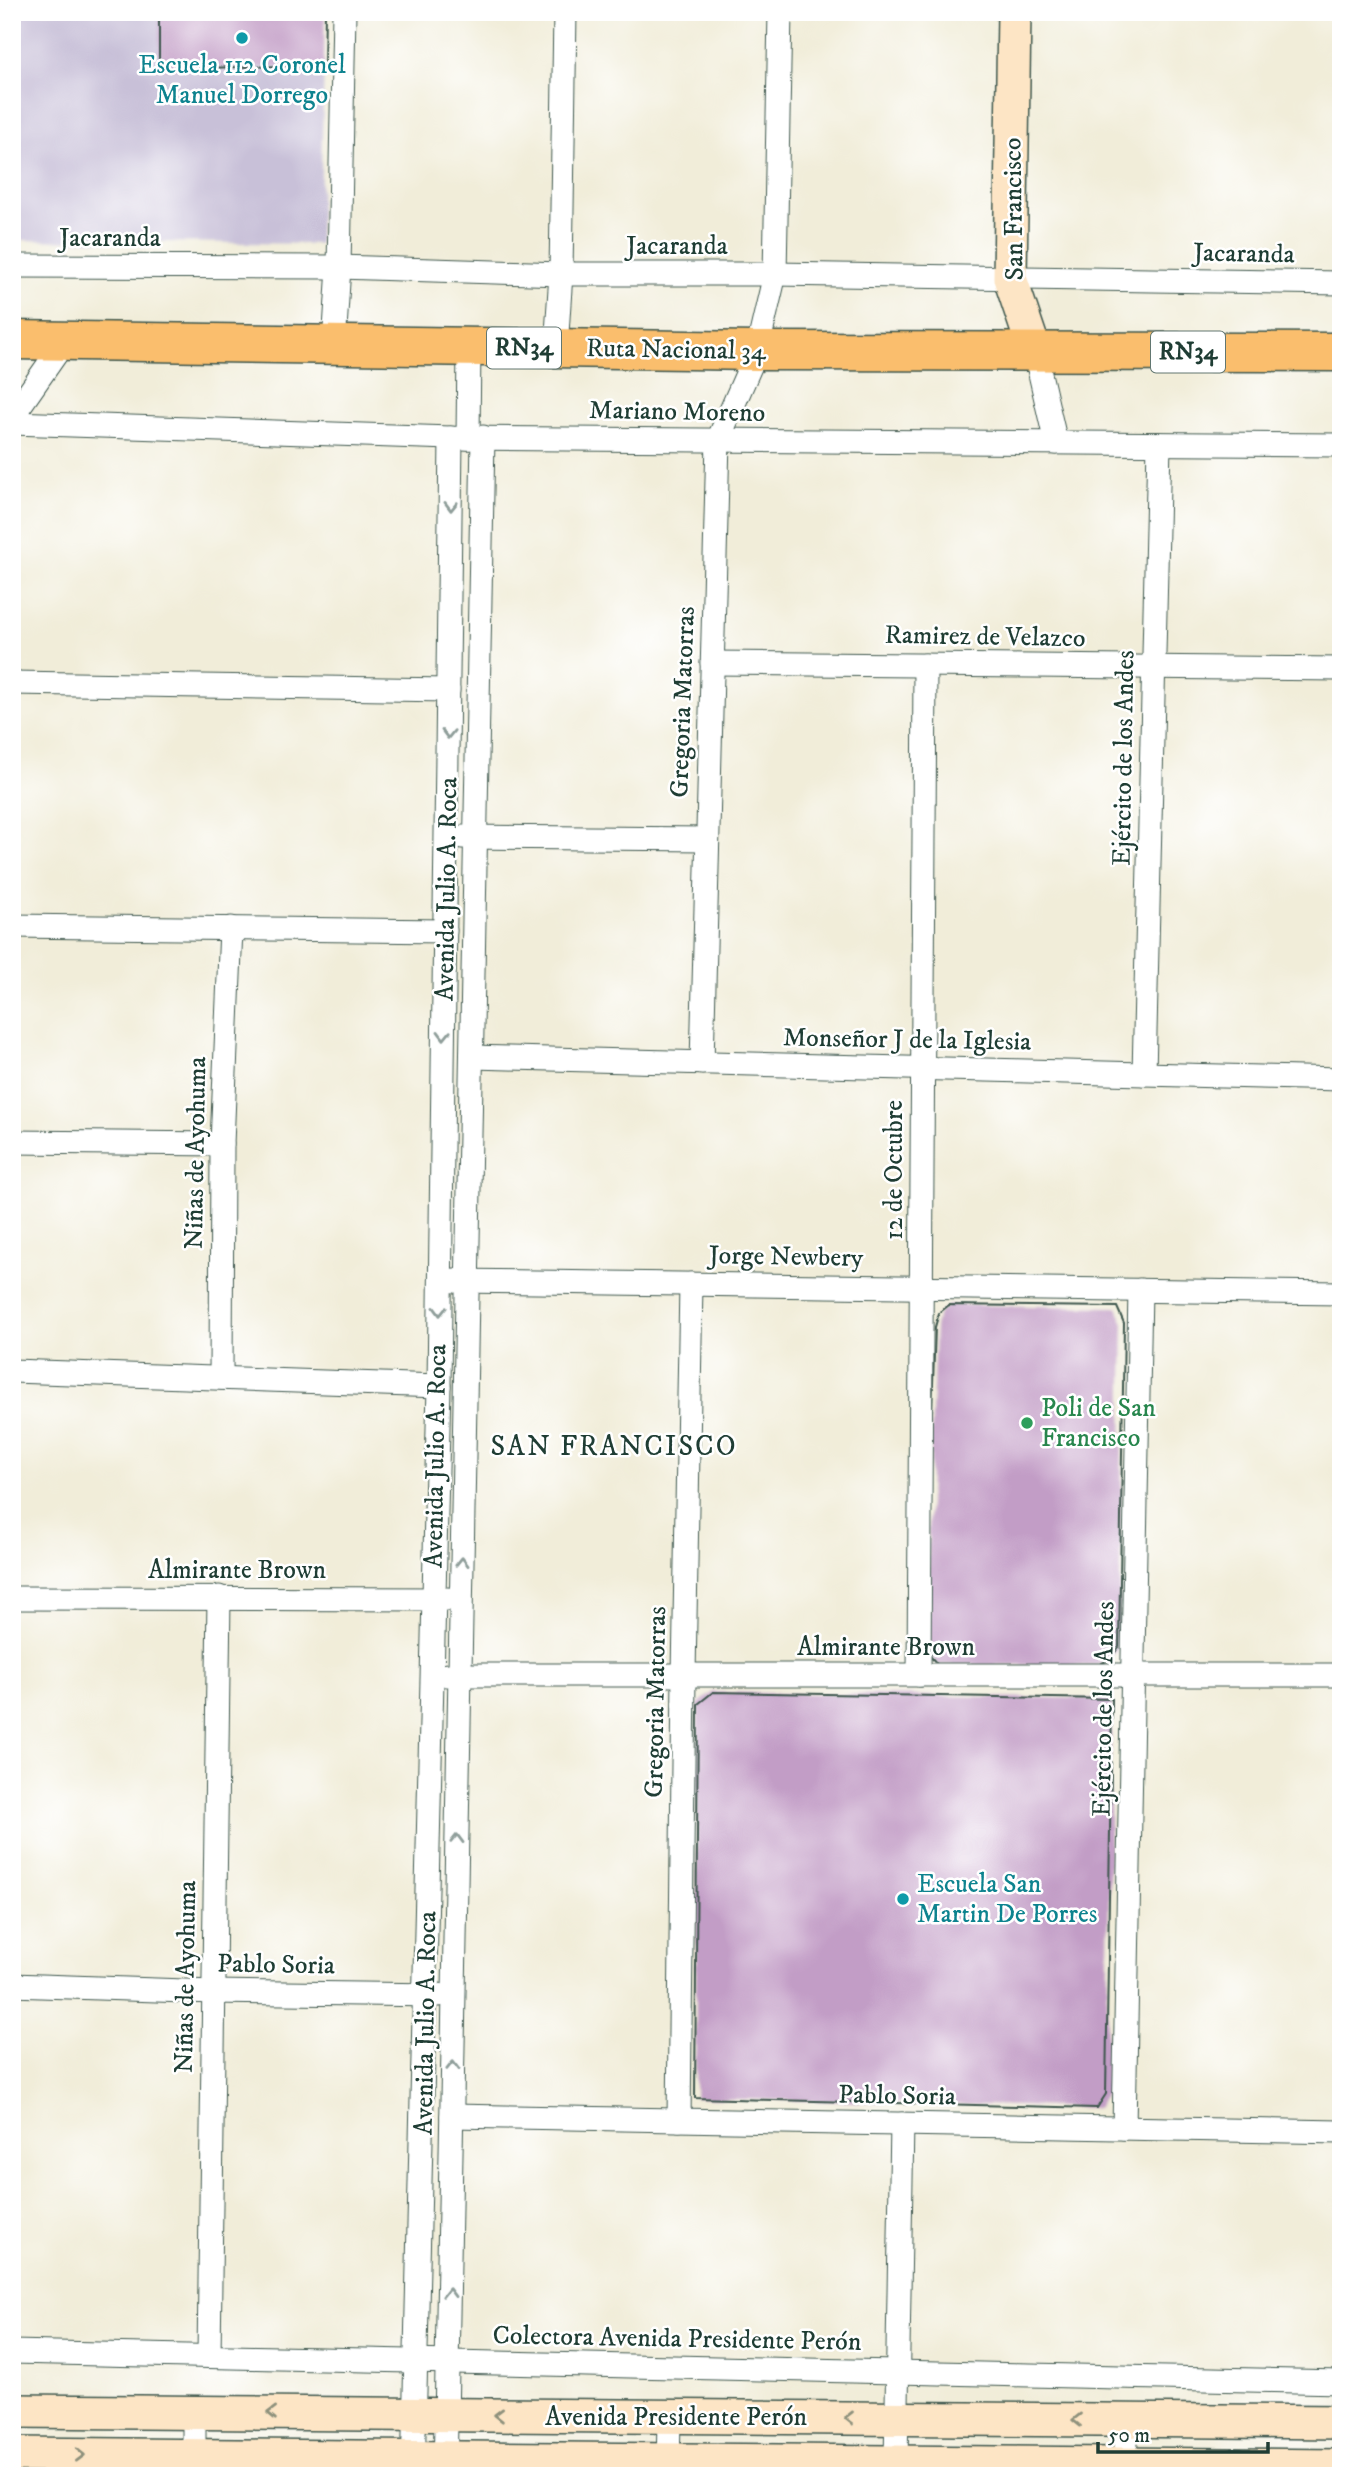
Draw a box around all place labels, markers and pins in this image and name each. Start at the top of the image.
marker: Escuela 112 Coronel Manuel Dorrego [234,30,250,46]
place label: Escuela 112 Coronel Manuel Dorrego [138,49,346,112]
place label: Poli de San Francisco [1041,1392,1156,1455]
marker: Poli de San Francisco [1019,1415,1035,1431]
place label: Escuela San Martin De Porres [917,1868,1097,1931]
marker: Escuela San Martin De Porres [895,1891,911,1907]

